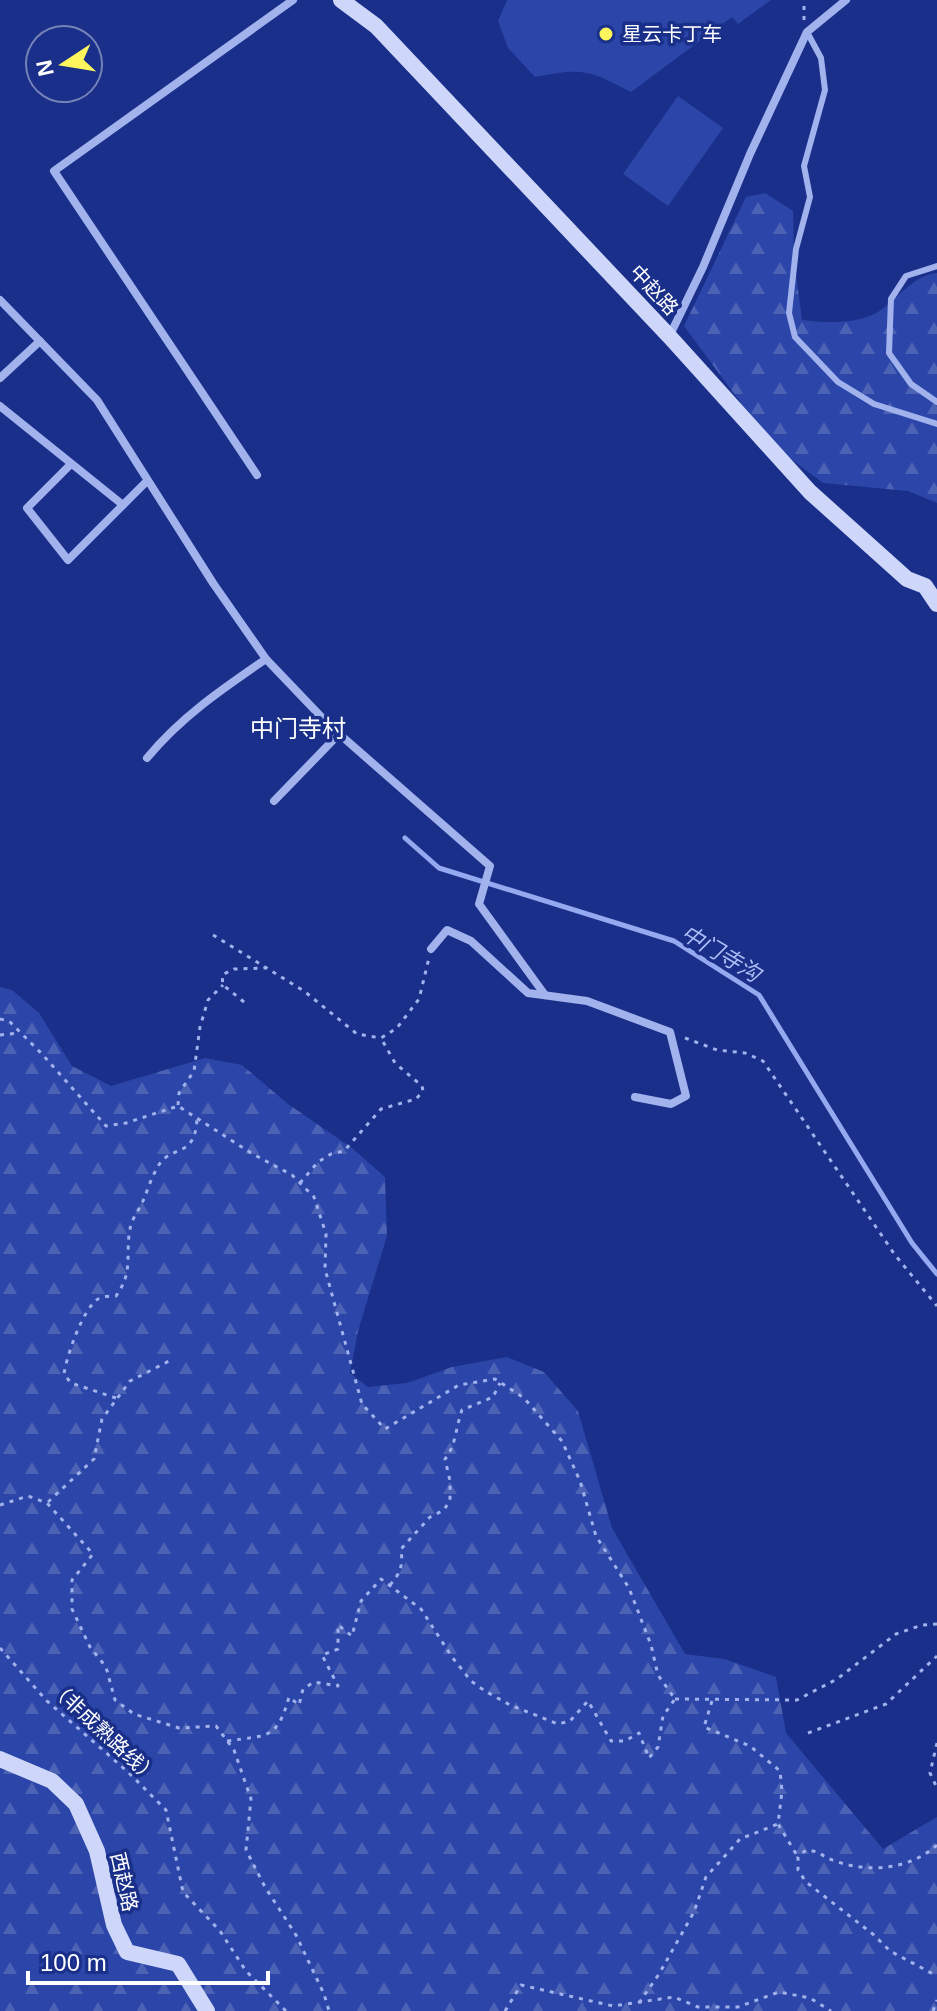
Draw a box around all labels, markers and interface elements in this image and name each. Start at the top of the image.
place label: 星云卡丁车 [622,23,722,45]
north arrow [24,24,104,104]
marker: 星云卡丁车 [597,25,615,43]
text: N [31,58,59,78]
street label: 中赵路 [625,261,683,319]
district label: 中门寺村 [250,715,346,742]
water label: 中门寺沟 [677,920,767,988]
street label: （非成熟路线） [45,1676,163,1788]
street label: 西赵路 [107,1850,141,1914]
scale bar [28,1935,268,1985]
text: 100 m [40,1949,107,1976]

